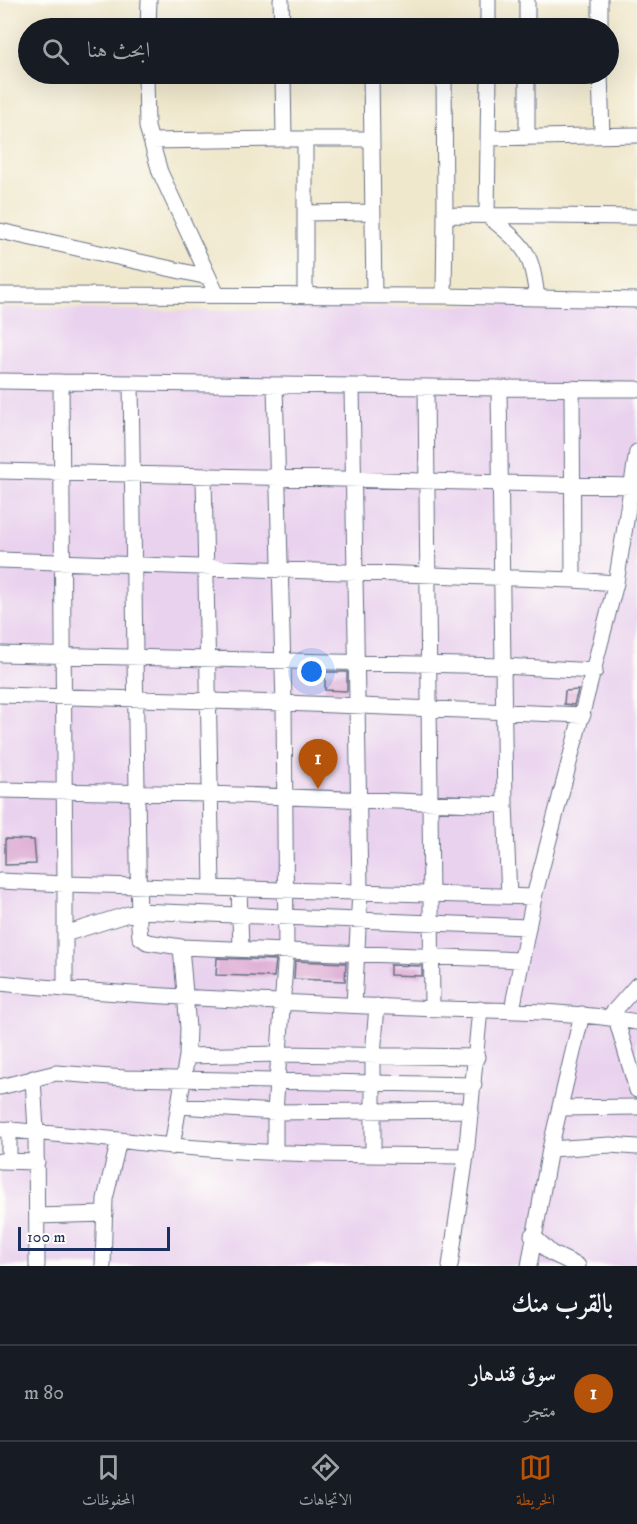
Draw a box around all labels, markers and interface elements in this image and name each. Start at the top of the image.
search box [18,18,619,84]
icon: search [39,35,72,68]
text: ابحث هنا [87,37,150,64]
your location [297,657,326,686]
pin: 1 [298,740,338,789]
scale bar [18,1224,170,1252]
text: 100 m [27,1227,66,1247]
text: بالقرب منك [511,1288,613,1321]
text: سوق قندهار [470,1361,556,1388]
text: 80 m [24,1381,64,1406]
text: 1 [590,1381,597,1406]
text: متجر [524,1399,556,1424]
tab: المحفوظات [82,1451,135,1515]
tab: الاتجاهات [299,1451,352,1515]
tab: الخريطة [516,1451,555,1515]

